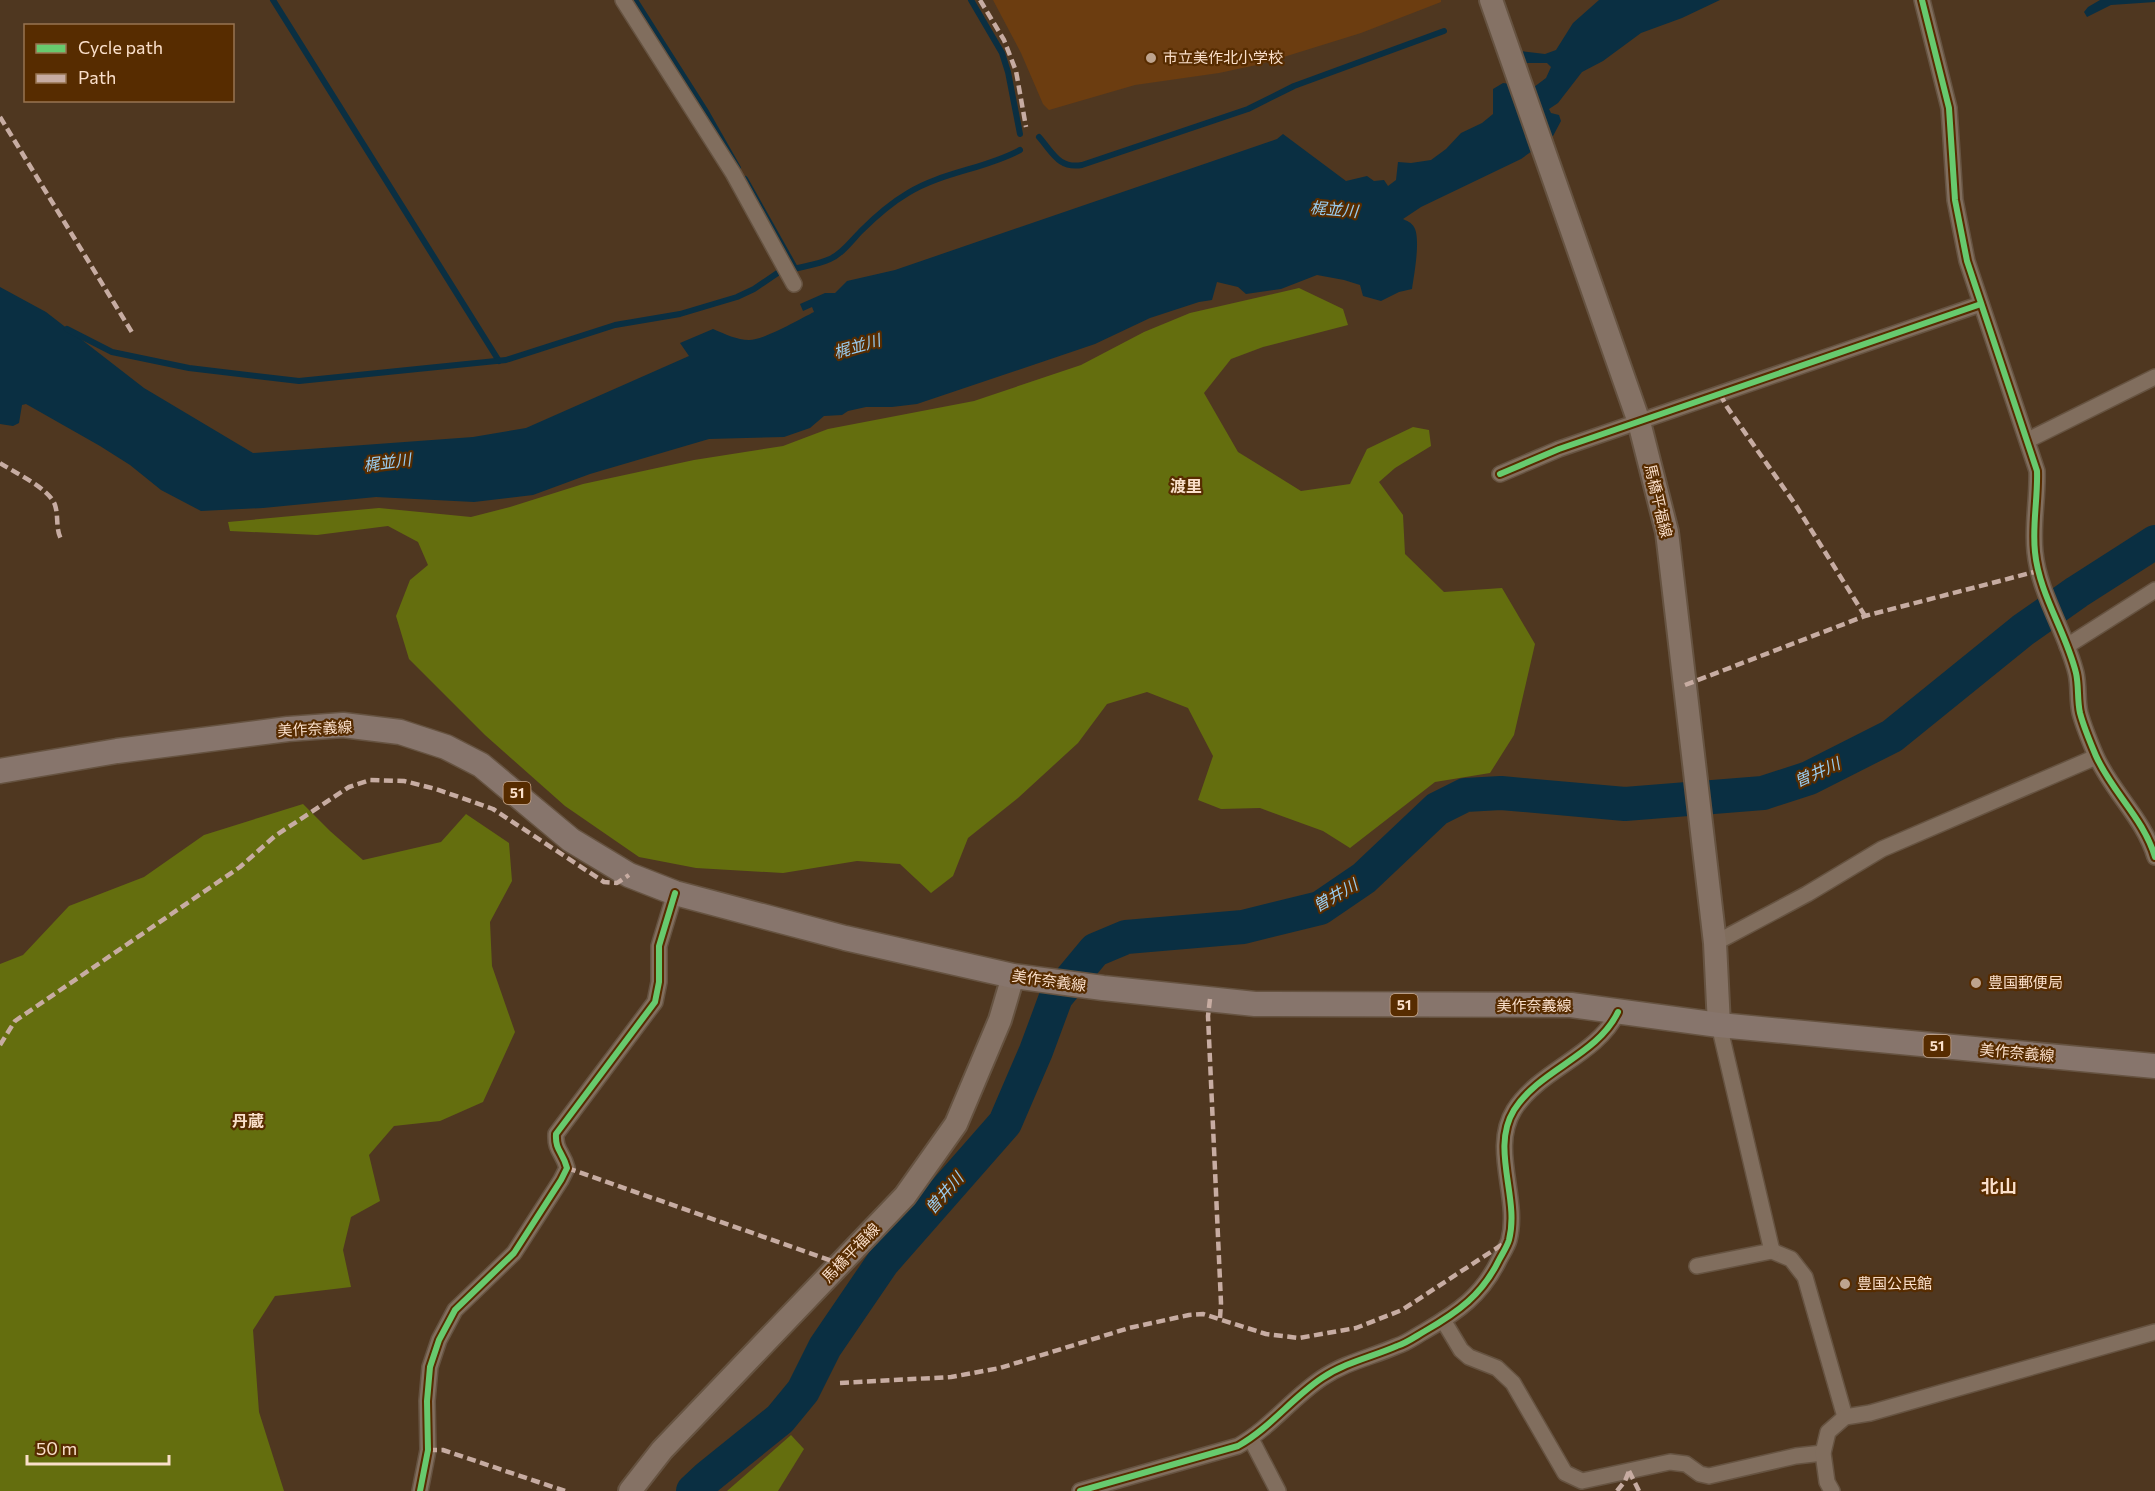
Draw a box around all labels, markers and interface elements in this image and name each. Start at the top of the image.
legend [24,24,234,102]
text: Cycle path [78,36,163,58]
place label: 市立美作北小学校 [1163,48,1283,66]
marker: 市立美作北小学校 [1144,51,1158,65]
text: Path [78,66,116,88]
water label: 梶並川 [1309,197,1361,220]
water label: 梶並川 [831,329,884,361]
water label: 梶並川 [362,449,414,474]
street label: 馬橋平福線 [1642,462,1676,539]
district label: 渡里 [1170,476,1202,495]
street label: 美作奈義線 [277,717,353,739]
water label: 曽井川 [1791,752,1844,790]
road number: 51 [504,782,530,804]
water label: 曽井川 [1309,873,1362,915]
street label: 美作奈義線 [1011,966,1088,994]
place label: 豊国郵便局 [1988,973,2063,991]
marker: 豊国郵便局 [1969,976,1983,990]
road number: 51 [1390,994,1418,1016]
street label: 美作奈義線 [1496,996,1572,1014]
road number: 51 [1924,1035,1950,1057]
street label: 美作奈義線 [1979,1040,2055,1064]
district label: 丹蔵 [232,1111,264,1130]
water label: 曽井川 [921,1167,968,1217]
district label: 北山 [1981,1175,2017,1197]
street label: 馬橋平福線 [818,1219,883,1286]
place label: 豊国公民館 [1857,1274,1932,1292]
marker: 豊国公民館 [1838,1277,1852,1291]
scale bar [27,1428,170,1466]
text: 50 m [36,1437,77,1459]

